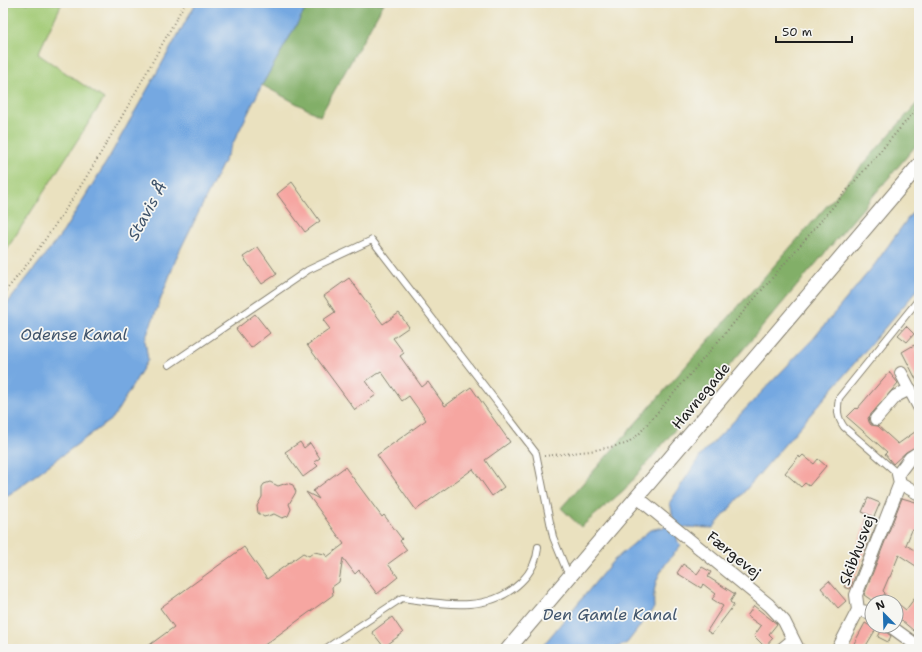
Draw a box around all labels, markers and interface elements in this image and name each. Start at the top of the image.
scale bar [776,18,852,44]
text: 50 m [782,24,812,40]
water label: Stavis Å [122,177,172,244]
water label: Odense Kanal [20,324,128,345]
street label: Havnegade [667,358,735,434]
street label: Skibhusvej [834,512,880,588]
street label: Færgevej [703,527,765,583]
north arrow [864,594,904,634]
text: N [873,597,887,614]
water label: Den Gamle Kanal [543,604,677,625]

